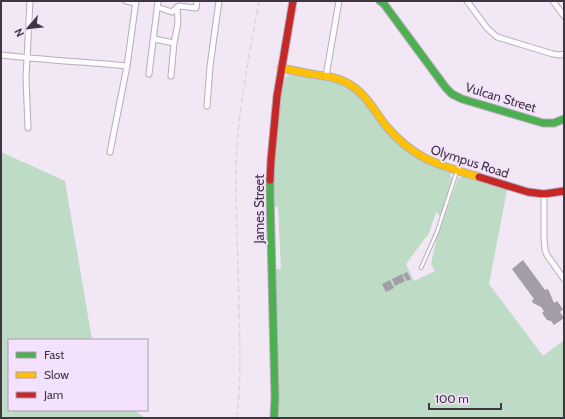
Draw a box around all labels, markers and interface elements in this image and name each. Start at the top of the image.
north arrow [8,8,48,48]
text: N [11,26,27,39]
street label: Vulcan Street [464,79,539,116]
street label: Olympus Road [429,141,511,181]
street label: James Street [251,174,267,245]
legend [8,339,148,411]
text: Fast [44,347,64,362]
text: Slow [44,367,69,382]
scale bar [429,385,501,411]
text: Jam [43,387,63,402]
text: 100 m [435,391,469,406]

